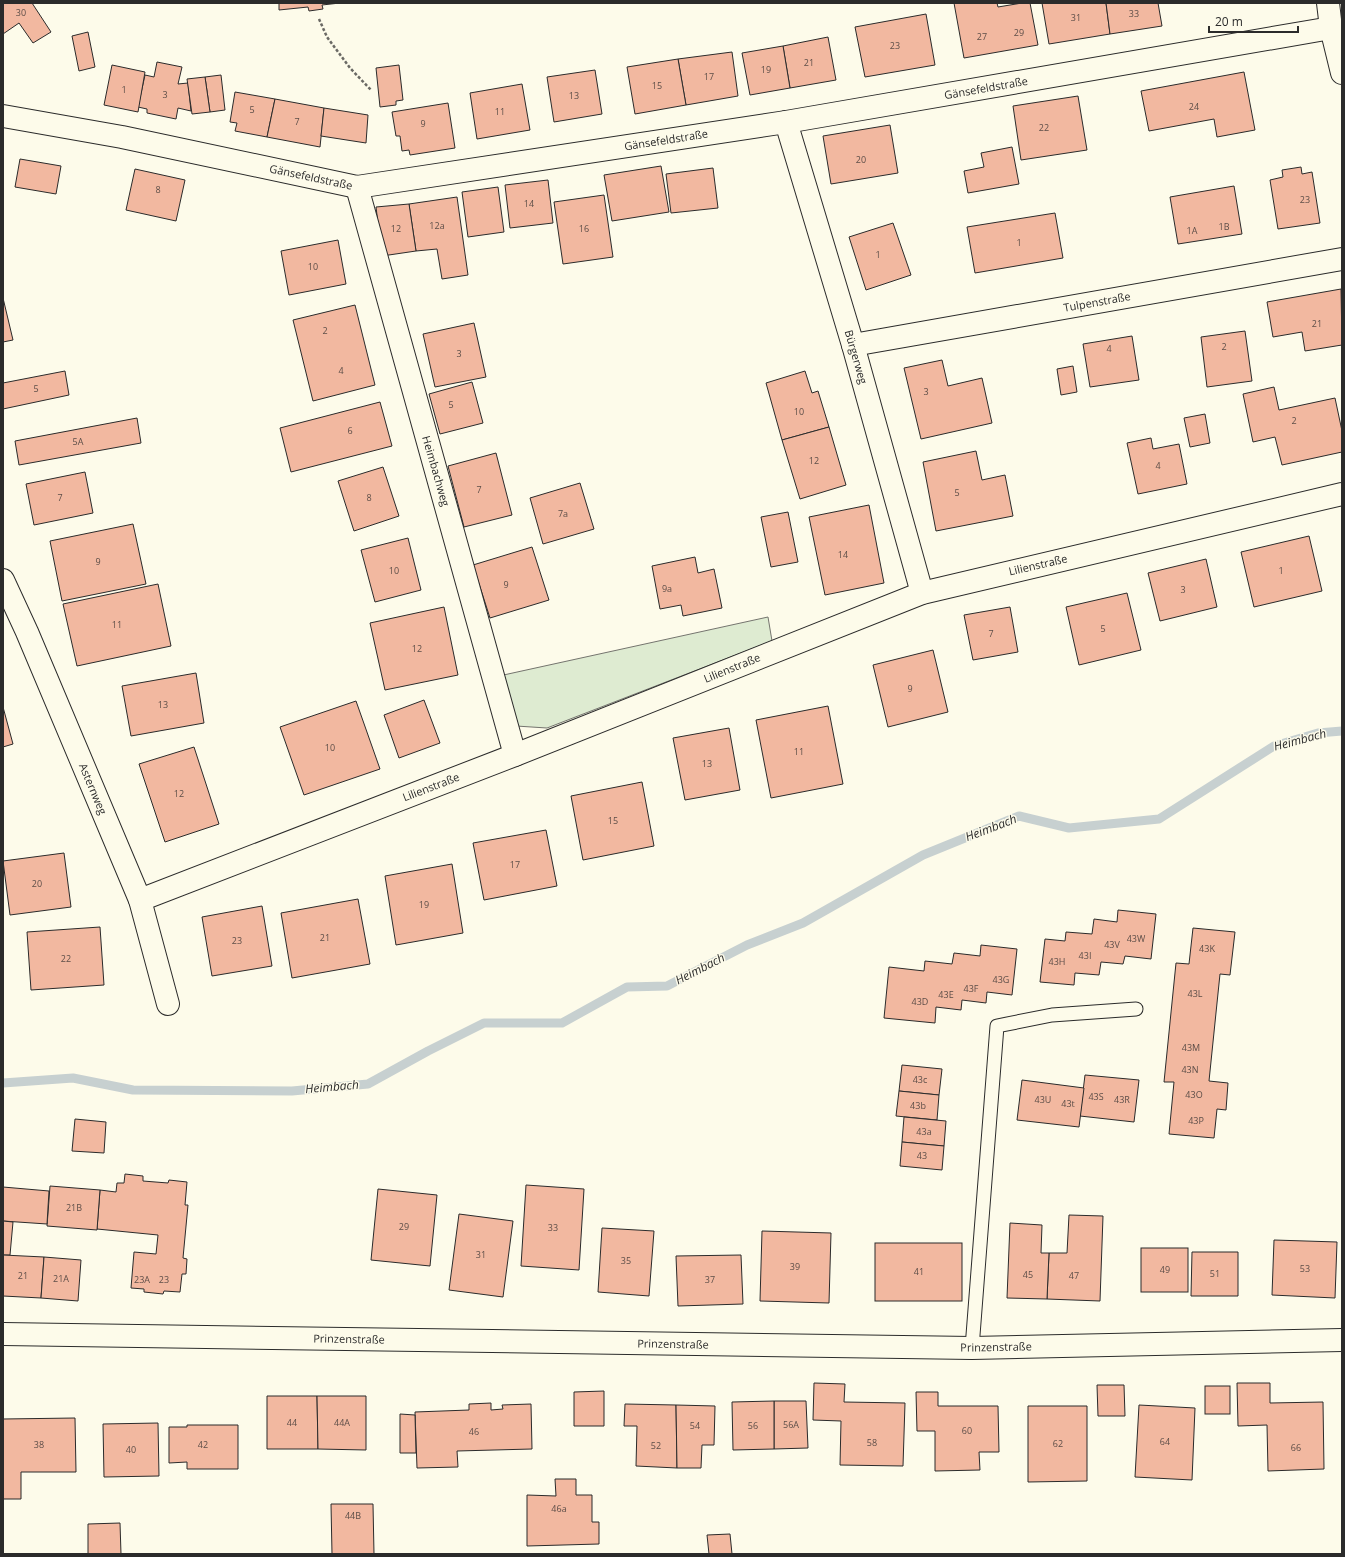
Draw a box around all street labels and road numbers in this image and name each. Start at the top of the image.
street label: Gänsefeldstraße [943,73,1029,102]
street label: Gänsefeldstraße [623,125,709,154]
street label: Gänsefeldstraße [268,160,354,193]
street label: Tulpenstraße [1062,288,1132,315]
street label: Bürgerweg [842,328,871,386]
street label: Heimbachweg [419,434,454,508]
street label: Lilienstraße [1007,550,1069,579]
street label: Lilienstraße [701,649,762,686]
street label: Asternweg [76,761,111,817]
street label: Lilienstraße [400,769,461,804]
street label: Prinzenstraße [313,1330,385,1347]
street label: Prinzenstraße [637,1335,709,1352]
street label: Prinzenstraße [960,1338,1032,1355]

